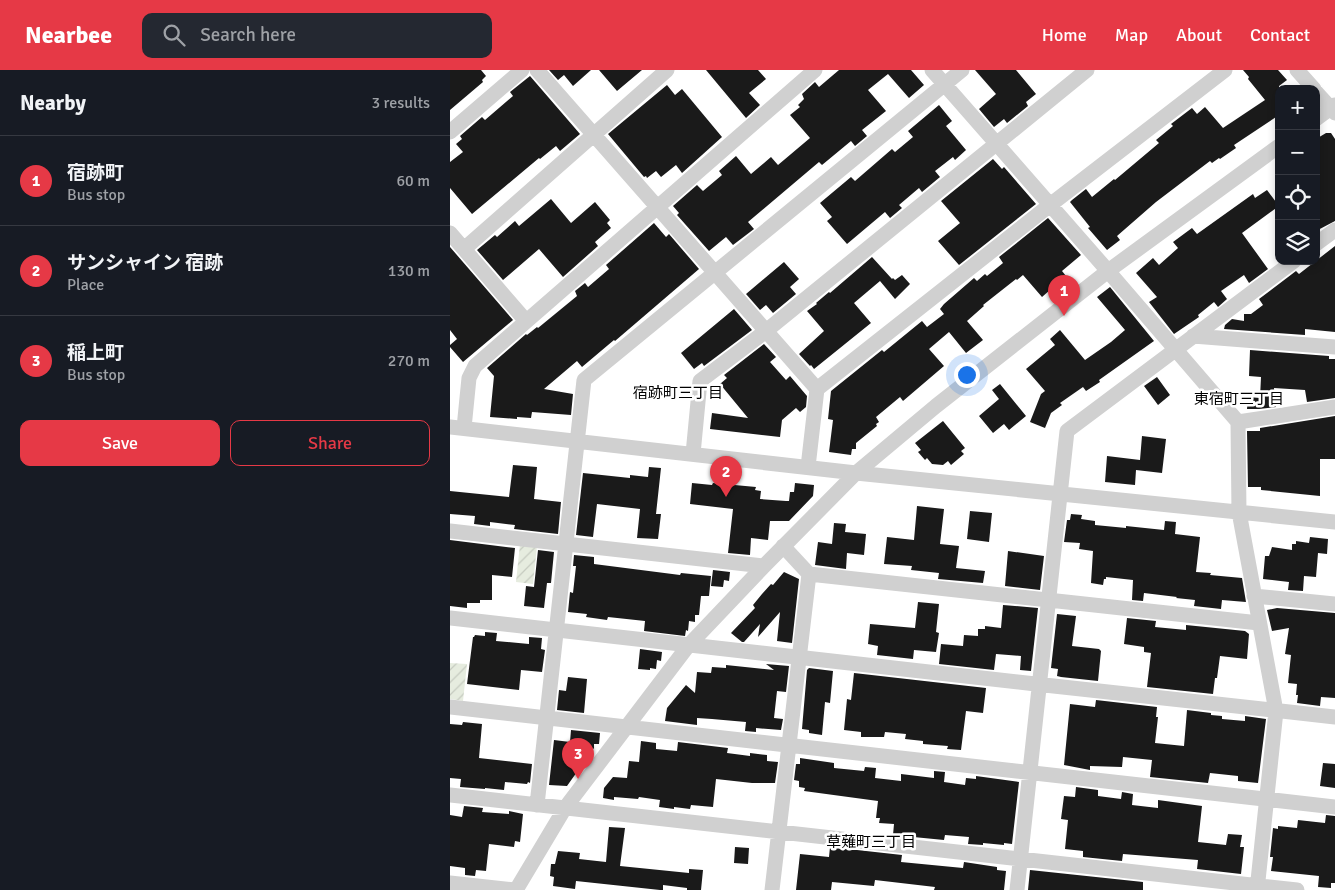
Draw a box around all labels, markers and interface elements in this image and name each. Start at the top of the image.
search box [142,13,492,58]
text: Nearbee [25,20,112,50]
icon: search [160,21,188,49]
text: Search here [200,23,296,47]
text: Home [1042,24,1087,46]
text: Map [1115,24,1148,46]
text: About [1176,24,1222,46]
text: Contact [1250,24,1310,46]
map controls [1275,85,1320,265]
button: + [1275,85,1320,130]
text: Nearby [20,90,86,116]
text: 3 results [371,93,430,113]
button: − [1275,130,1320,175]
text: 宿跡町 [67,161,124,185]
text: 1 [32,171,40,191]
text: 60 m [396,171,430,191]
button: locate [1275,175,1320,220]
text: Bus stop [67,185,125,205]
button: layers [1275,220,1320,265]
text: サンシャイン 宿跡 [67,251,223,275]
text: 2 [32,261,40,281]
text: 130 m [388,261,430,281]
text: Place [67,275,104,295]
pin: 1 [1048,275,1080,316]
text: 稲上町 [67,341,124,365]
text: 3 [32,351,40,371]
text: 270 m [388,351,430,371]
your location [954,362,980,388]
text: Bus stop [67,365,125,385]
district label: 宿跡町三丁目 [633,384,723,402]
district label: 東宿町三丁目 [1194,390,1284,408]
button: Save [20,420,220,466]
button: Share [230,420,430,466]
pin: 2 [710,456,742,497]
pin: 3 [562,738,594,779]
district label: 草薙町三丁目 [826,833,916,851]

